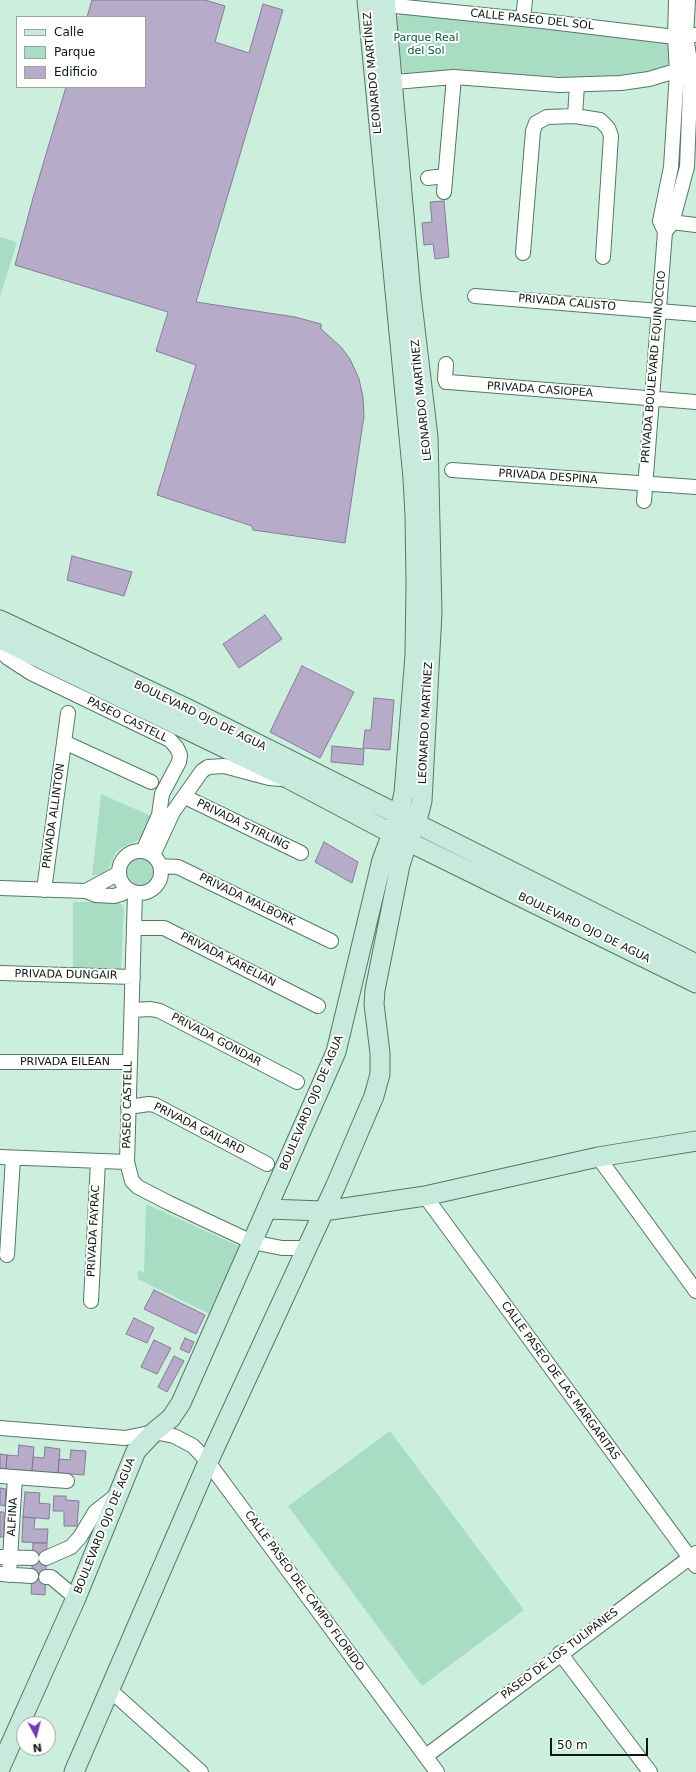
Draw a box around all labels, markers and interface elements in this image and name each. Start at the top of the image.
street label: CALLE PASEO DEL SOL [470,7,594,33]
street label: LEONARDO MARTÍNEZ [361,12,385,134]
legend [16,16,146,88]
text: Calle [54,25,84,39]
park label: Parque Real del Sol [393,31,459,57]
text: Parque [54,45,95,59]
text: Edificio [54,65,97,79]
street label: PRIVADA BOULEVARD EQUINOCCIO [639,270,669,464]
street label: PRIVADA CALISTO [518,292,616,314]
street label: LEONARDO MARTÍNEZ [409,338,435,462]
street label: PRIVADA CASIOPEA [486,380,594,400]
street label: PRIVADA DESPINA [498,467,598,487]
street label: LEONARDO MARTÍNEZ [416,662,436,784]
street label: BOULEVARD OJO DE AGUA [132,678,268,754]
street label: PASEO CASTELL [85,695,169,745]
street label: PRIVADA ALLINTON [40,763,68,869]
street label: PRIVADA STIRLING [194,797,292,853]
street label: PRIVADA MALBORK [197,871,297,929]
street label: BOULEVARD OJO DE AGUA [516,890,652,966]
street label: PRIVADA KARELIAN [178,930,278,990]
street label: PRIVADA DUNGAIR [14,968,118,982]
street label: PRIVADA GONDAR [169,1011,263,1069]
street label: BOULEVARD OJO DE AGUA [277,1033,347,1173]
street label: PRIVADA EILEAN [20,1055,110,1069]
street label: PASEO CASTELL [121,1061,135,1149]
street label: PRIVADA GAILARD [151,1100,247,1158]
street label: PRIVADA FAYRAC [85,1185,103,1277]
street label: CALLE PASEO DE LAS MARGARITAS [498,1299,622,1463]
street label: BOULEVARD OJO DE AGUA [72,1456,138,1596]
street label: ALFINA [5,1497,21,1537]
street label: CALLE PASEO DEL CAMPO FLORIDO [241,1508,367,1674]
street label: PASEO DE LOS TULIPANES [499,1606,621,1702]
north arrow [16,1716,56,1756]
scale bar [552,1730,650,1756]
text: 50 m [557,1738,588,1752]
text: N [32,1740,43,1754]

